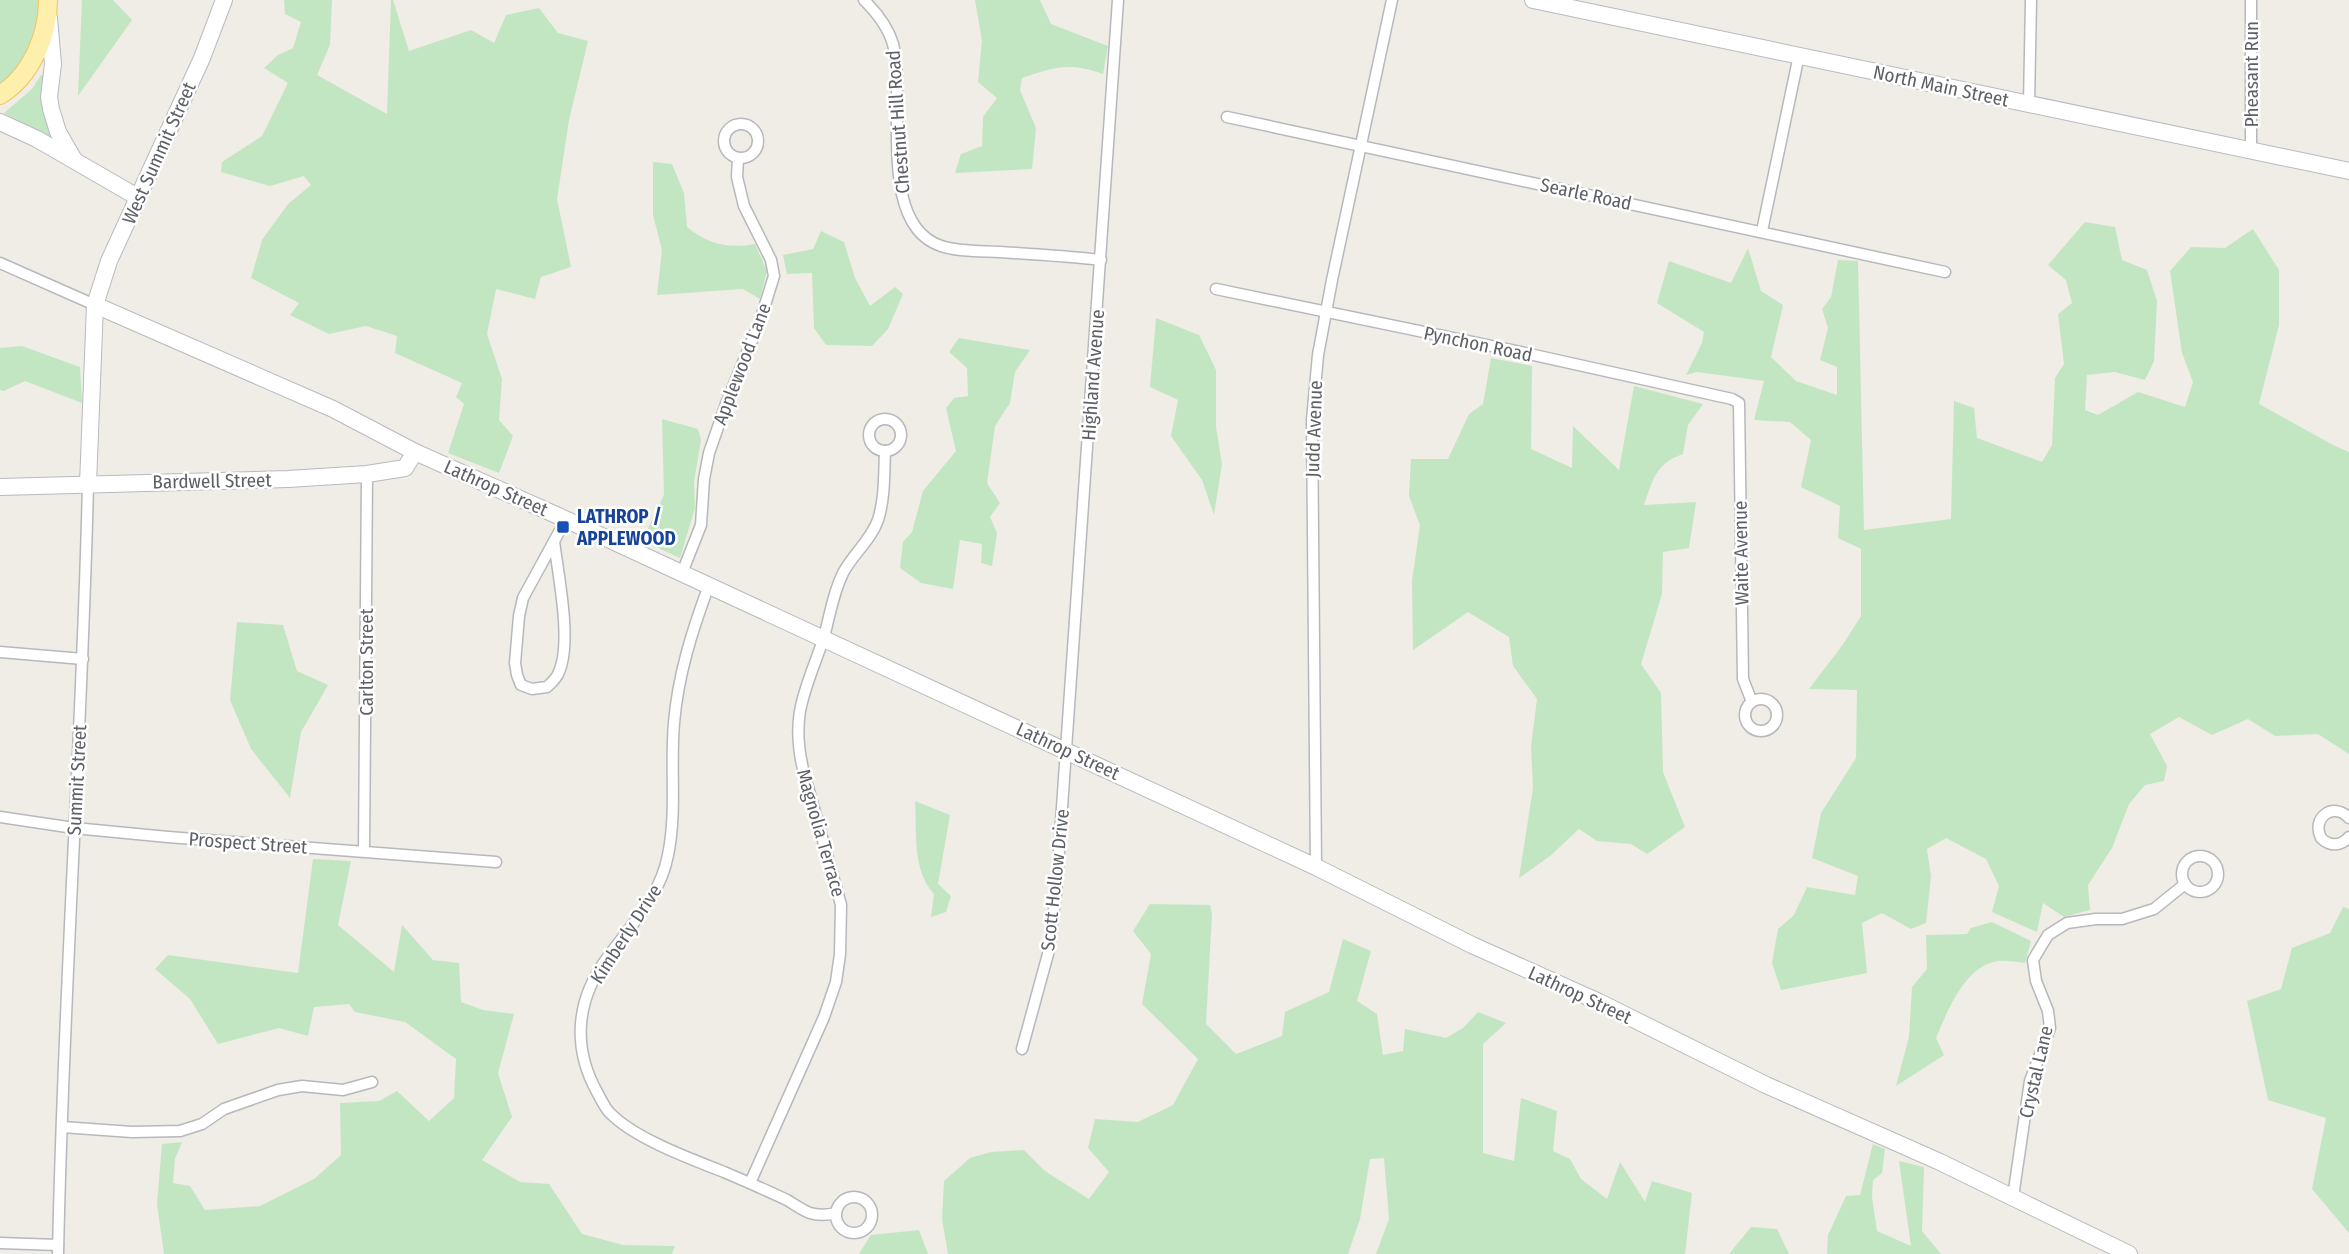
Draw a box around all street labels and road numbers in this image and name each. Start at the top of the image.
street label: Pheasant Run [2240,21,2263,127]
street label: Chestnut Hill Road [882,49,914,195]
street label: North Main Street [1871,60,2011,112]
street label: West Summit Street [117,78,201,228]
street label: Searle Road [1538,173,1634,215]
street label: Applewood Lane [708,300,776,428]
street label: Highland Avenue [1077,309,1109,441]
street label: Pynchon Road [1422,321,1534,367]
street label: Judd Avenue [1301,380,1327,478]
street label: Lathrop Street [441,455,552,521]
street label: Bardwell Street [152,468,272,494]
street label: Waite Avenue [1729,500,1753,606]
street label: Carlton Street [355,607,378,716]
street label: Lathrop Street [1013,717,1124,785]
street label: Summit Street [63,723,91,836]
street label: Magnolia Terrace [792,767,850,899]
street label: Scott Hollow Drive [1036,808,1074,952]
street label: Prospect Street [188,827,309,859]
street label: Kimberly Drive [585,880,667,988]
street label: Lathrop Street [1525,961,1636,1029]
street label: Crystal Lane [2014,1024,2058,1120]

